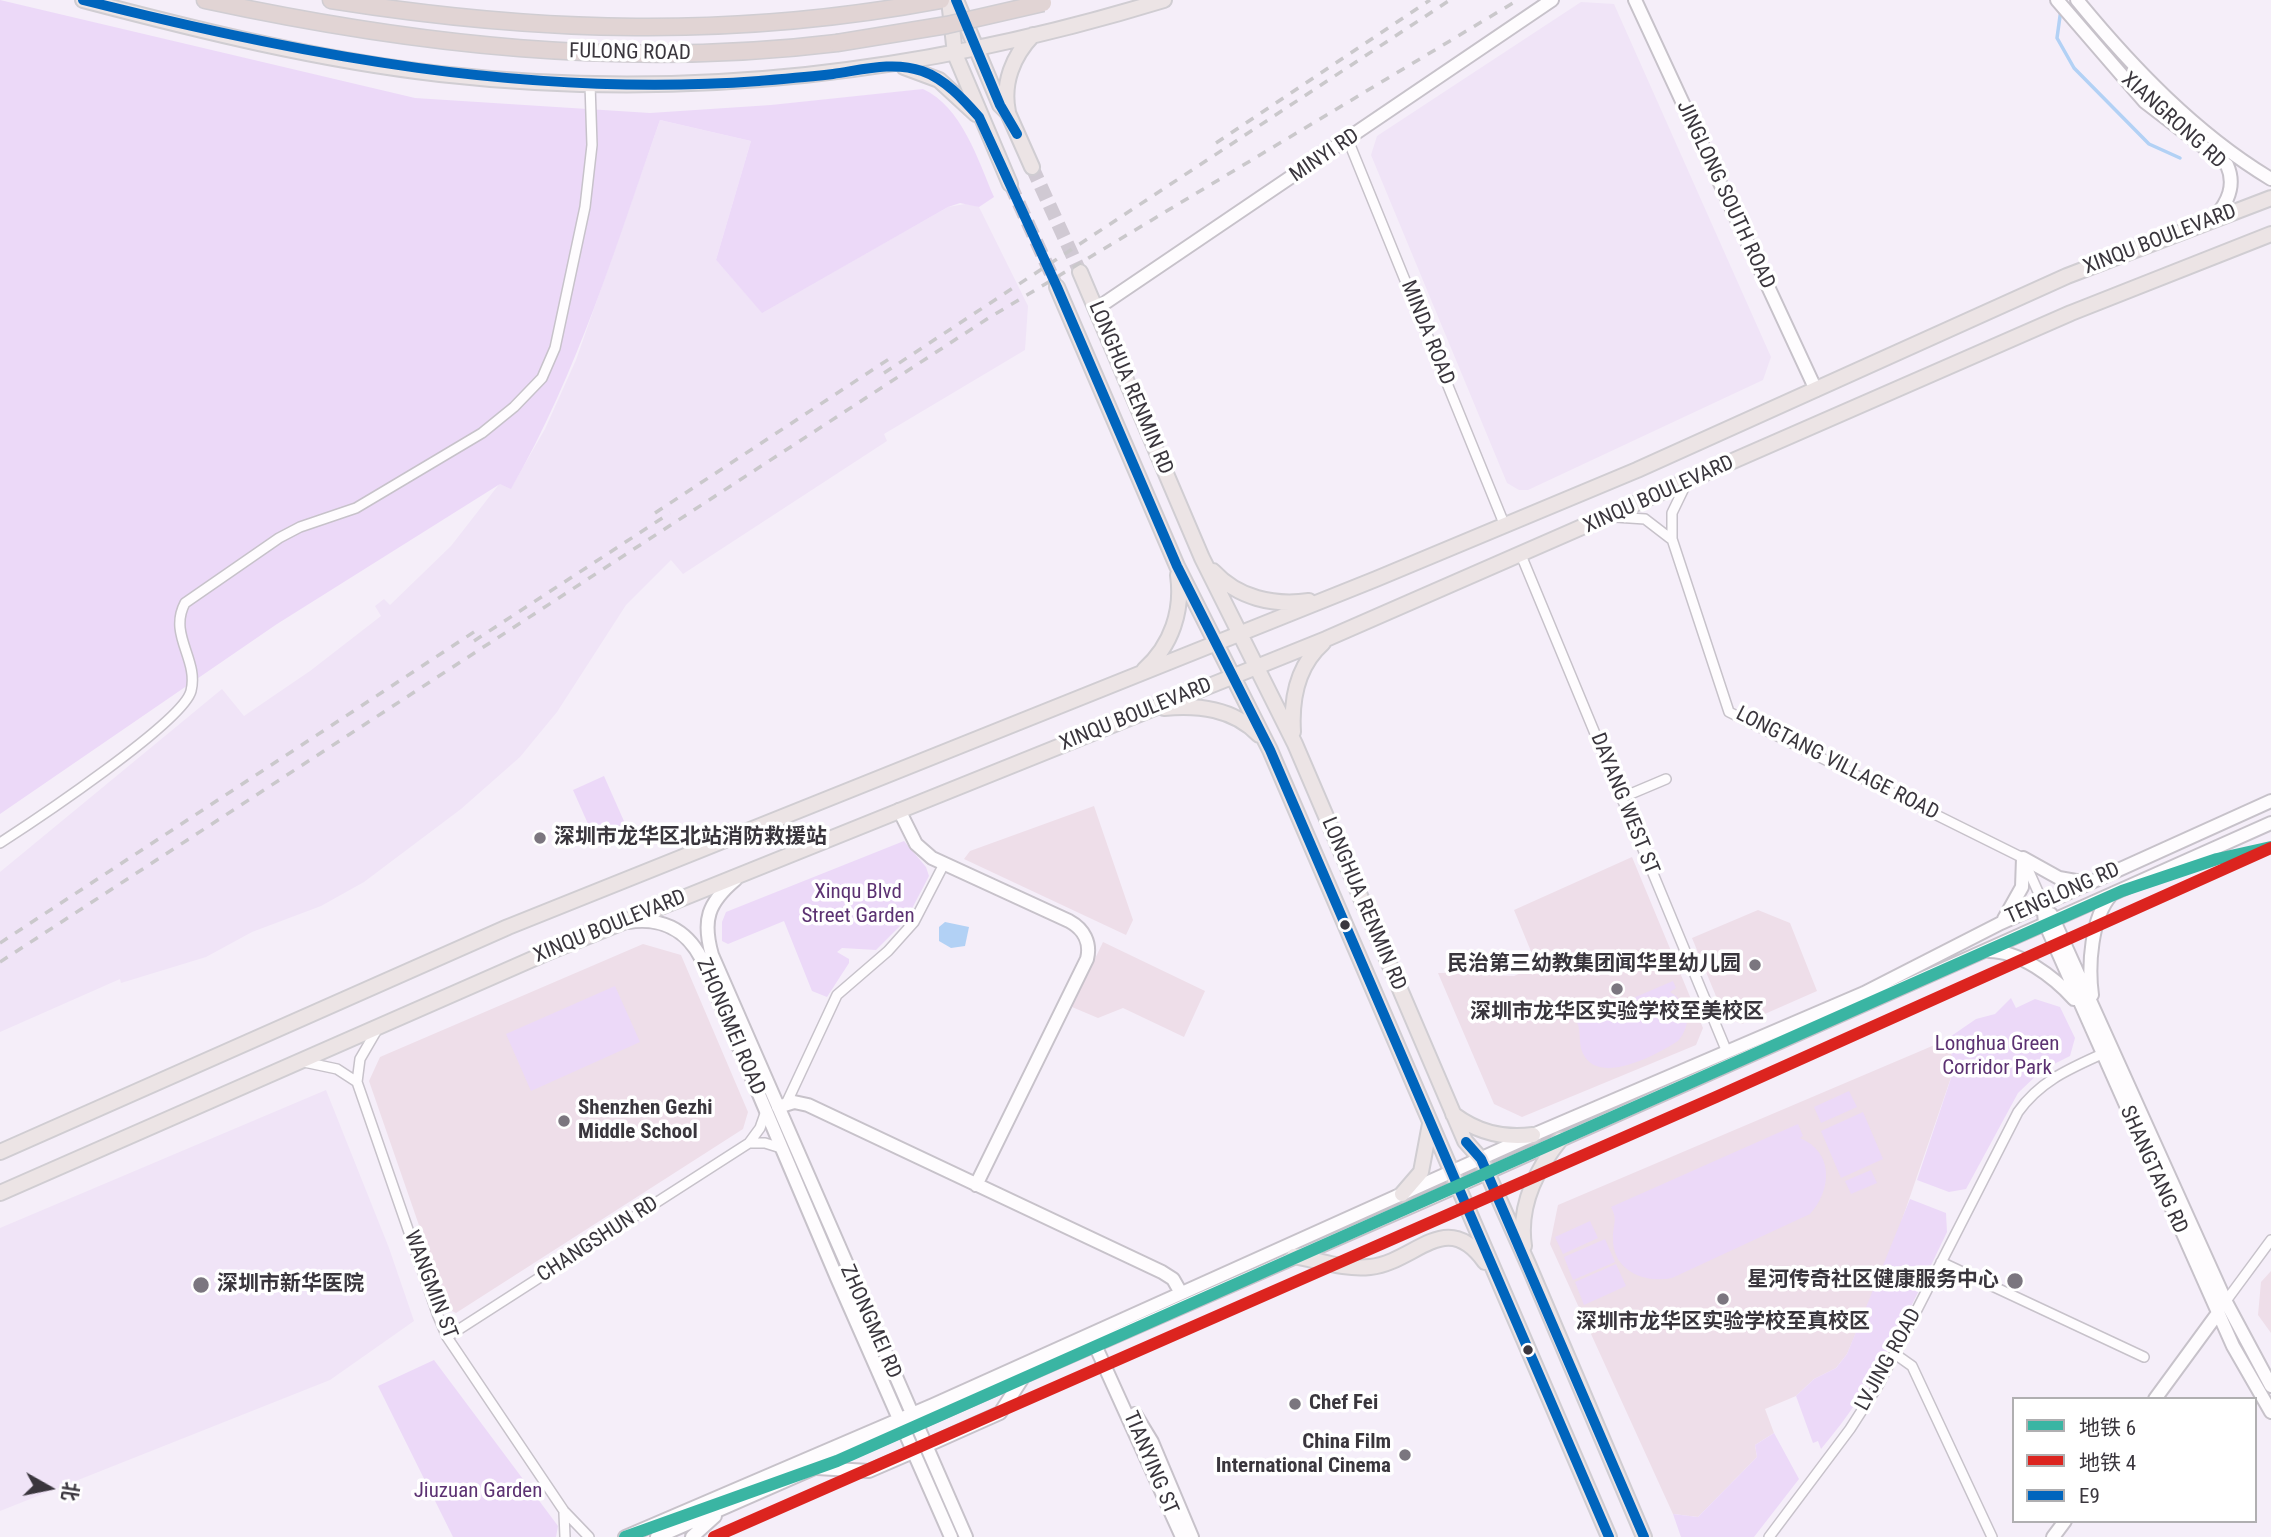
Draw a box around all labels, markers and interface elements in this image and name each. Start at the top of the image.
street label: FULONG ROAD [569,39,691,67]
street label: XIANGRONG RD [2116,68,2230,174]
street label: JINGLONG SOUTH ROAD [1670,97,1780,293]
street label: MINYI RD [1286,124,1364,188]
street label: XINQU BOULEVARD [2080,199,2240,281]
street label: MINDA ROAD [1395,277,1459,389]
street label: LONGHUA RENMIN RD [1082,298,1178,478]
street label: XINQU BOULEVARD [1580,451,1738,539]
street label: XINQU BOULEVARD [1056,673,1216,757]
street label: LONGTANG VILLAGE ROAD [1731,702,1943,826]
street label: DAYANG WEST ST [1584,730,1664,878]
street label: LONGHUA RENMIN RD [1315,814,1411,994]
place label: 深圳市龙华区北站消防救援站 [554,825,827,851]
marker: 深圳市龙华区北站消防救援站 [532,830,548,846]
street label: TENGLONG RD [2002,858,2124,930]
park label: Xinqu Blvd Street Garden [801,880,915,930]
street label: XINQU BOULEVARD [530,885,690,969]
unlabelled marker [1338,918,1352,932]
place label: 民治第三幼教集团闻华里幼儿园 [1447,952,1741,978]
street label: ZHONGMEI ROAD [690,955,770,1099]
marker: 民治第三幼教集团闻华里幼儿园 [1747,957,1763,973]
marker: 深圳市龙华区实验学校至美校区 [1609,981,1625,997]
place label: 深圳市龙华区实验学校至美校区 [1470,1000,1764,1026]
park label: Longhua Green Corridor Park [1935,1032,2059,1082]
place label: Shenzhen Gezhi Middle School [578,1096,713,1146]
street label: SHANGTANG RD [2114,1102,2192,1238]
marker: Shenzhen Gezhi Middle School [556,1113,572,1129]
street label: CHANGSHUN RD [533,1191,663,1289]
street label: WANGMIN ST [398,1227,462,1343]
street label: ZHONGMEI RD [834,1261,906,1383]
place label: 星河传奇社区健康服务中心 [1747,1268,1999,1294]
marker: 星河传奇社区健康服务中心 [2005,1271,2025,1291]
place label: 深圳市新华医院 [217,1272,364,1298]
marker: 深圳市新华医院 [191,1275,211,1295]
marker: 深圳市龙华区实验学校至真校区 [1715,1291,1731,1307]
street label: LVJING ROAD [1851,1304,1927,1416]
place label: 深圳市龙华区实验学校至真校区 [1576,1310,1870,1336]
unlabelled marker [1521,1343,1535,1357]
place label: Chef Fei [1309,1391,1378,1417]
marker: Chef Fei [1287,1396,1303,1412]
legend [2012,1397,2257,1523]
street label: TIANYING ST [1117,1408,1183,1518]
text: 地铁 6 [2079,1416,2136,1440]
place label: China Film International Cinema [1216,1430,1391,1480]
marker: China Film International Cinema [1397,1447,1413,1463]
text: 地铁 4 [2079,1451,2136,1475]
north arrow [14,1453,84,1523]
park label: Jiuzuan Garden [414,1479,542,1505]
text: 北 [57,1480,83,1503]
text: E9 [2079,1484,2100,1508]

